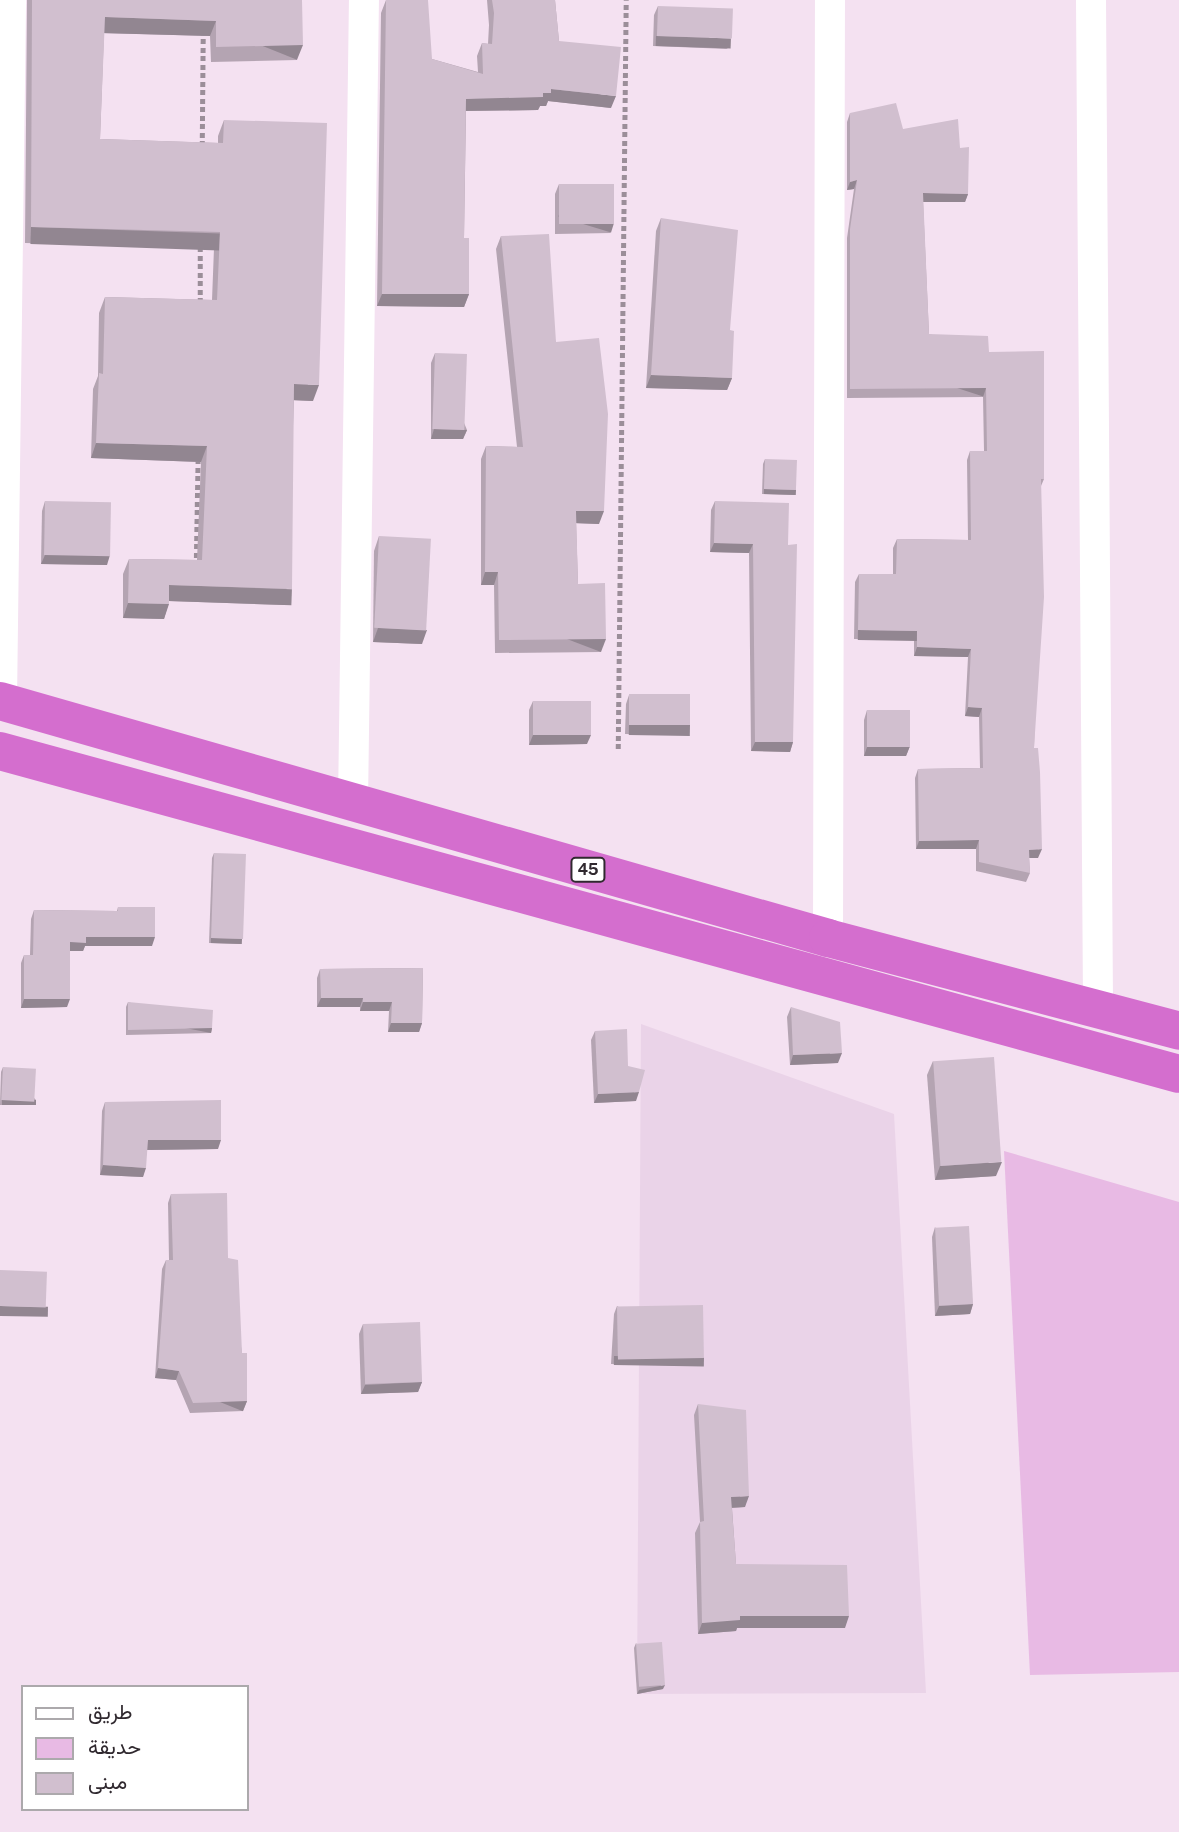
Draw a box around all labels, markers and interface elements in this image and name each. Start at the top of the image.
road number: 45 [569,858,607,883]
legend [21,1685,248,1811]
text: طريق [88,1699,133,1724]
text: حديقة [88,1734,141,1759]
text: مبنى [88,1769,127,1794]

